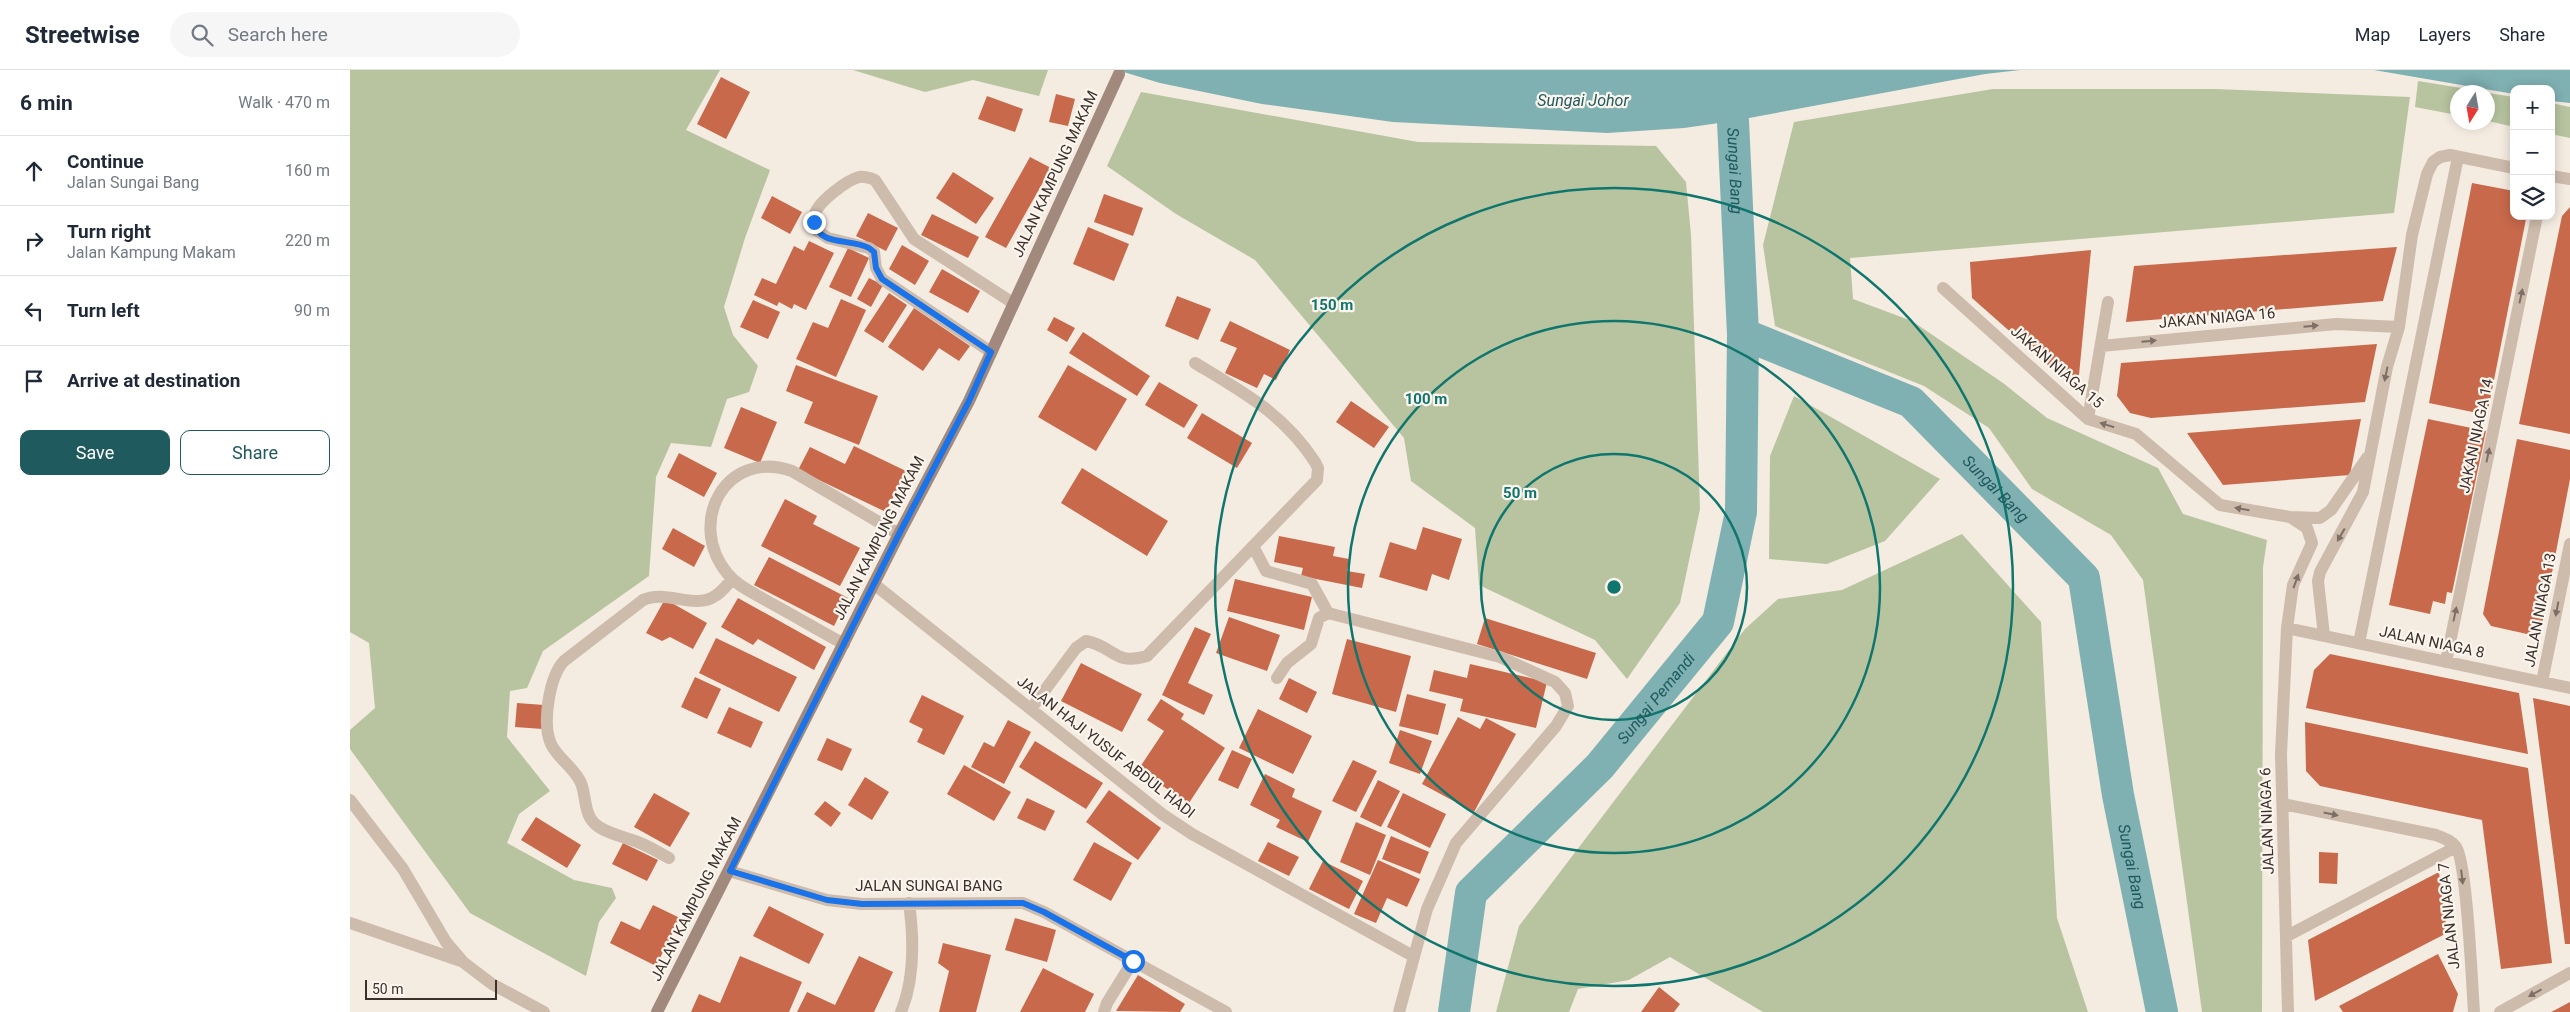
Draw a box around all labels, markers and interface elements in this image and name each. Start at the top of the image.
search box [170,12,520,57]
text: Streetwise [25,21,140,49]
icon: search [188,21,216,49]
text: Search here [228,23,328,46]
text: Map [2355,24,2390,45]
text: Layers [2418,24,2471,45]
text: Share [2499,24,2545,45]
north arrow [2450,85,2495,130]
map controls [2510,85,2555,220]
button: + [2510,85,2555,130]
street label: JALAN KAMPUNG MAKAM [1008,88,1102,260]
text: 6 min [20,91,73,115]
water label: Sungai Johor [1537,91,1629,110]
text: Walk · 470 m [238,93,330,112]
water label: Sungai Bang [1723,127,1746,215]
button: − [2510,130,2555,175]
text: Continue [67,150,144,173]
icon: ahead [20,157,48,185]
text: 160 m [285,161,330,180]
text: Jalan Sungai Bang [67,173,199,192]
button: layers [2510,175,2555,220]
route end [803,211,826,234]
text: Turn right [67,220,151,243]
icon: right [20,227,48,255]
text: 220 m [285,231,330,250]
text: Jalan Kampung Makam [67,243,236,262]
one-way arrow [2517,288,2525,303]
text: 150 m [1311,296,1353,314]
icon: left [20,297,48,325]
text: Turn left [67,299,140,322]
text: 90 m [294,301,330,320]
street label: JAKAN NIAGA 16 [2158,304,2276,332]
street label: JAKAN NIAGA 15 [2007,322,2107,412]
one-way arrow [2304,322,2320,330]
one-way arrow [2142,337,2158,345]
one-way arrow [2381,366,2389,382]
icon: arrive [20,367,48,395]
text: Arrive at destination [67,369,240,392]
street label: JAKAN NIAGA 14 [2455,376,2497,495]
text: 100 m [1405,390,1447,408]
one-way arrow [2099,421,2114,428]
button: Save [20,430,170,475]
button: Share [180,430,330,475]
one-way arrow [2484,447,2492,462]
water label: Sungai Bang [1959,451,2033,527]
street label: JALAN KAMPUNG MAKAM [830,453,928,623]
text: 50 m [1503,484,1537,502]
one-way arrow [2233,504,2249,512]
one-way arrow [2336,529,2345,542]
street label: JALAN NIAGA 13 [2520,552,2560,668]
one-way arrow [2293,573,2300,588]
centre of rings [1605,578,1623,596]
one-way arrow [2553,601,2561,616]
one-way arrow [2452,606,2460,622]
street label: JALAN NIAGA 8 [2378,622,2486,662]
water label: Sungai Pemandi [1613,649,1699,748]
street label: JALAN HAJI YUSUF ABDUL HADI [1013,672,1199,822]
street label: JALAN NIAGA 6 [2256,767,2278,875]
one-way arrow [2323,810,2339,818]
street label: JALAN KAMPUNG MAKAM [647,814,745,984]
water label: Sungai Bang [2114,822,2150,911]
street label: JALAN NIAGA 7 [2434,862,2464,970]
one-way arrow [2458,870,2466,886]
street label: JALAN SUNGAI BANG [855,877,1003,895]
route start [1122,950,1145,973]
scale bar [365,977,498,1000]
text: 50 m [372,981,404,997]
one-way arrow [2528,988,2541,997]

